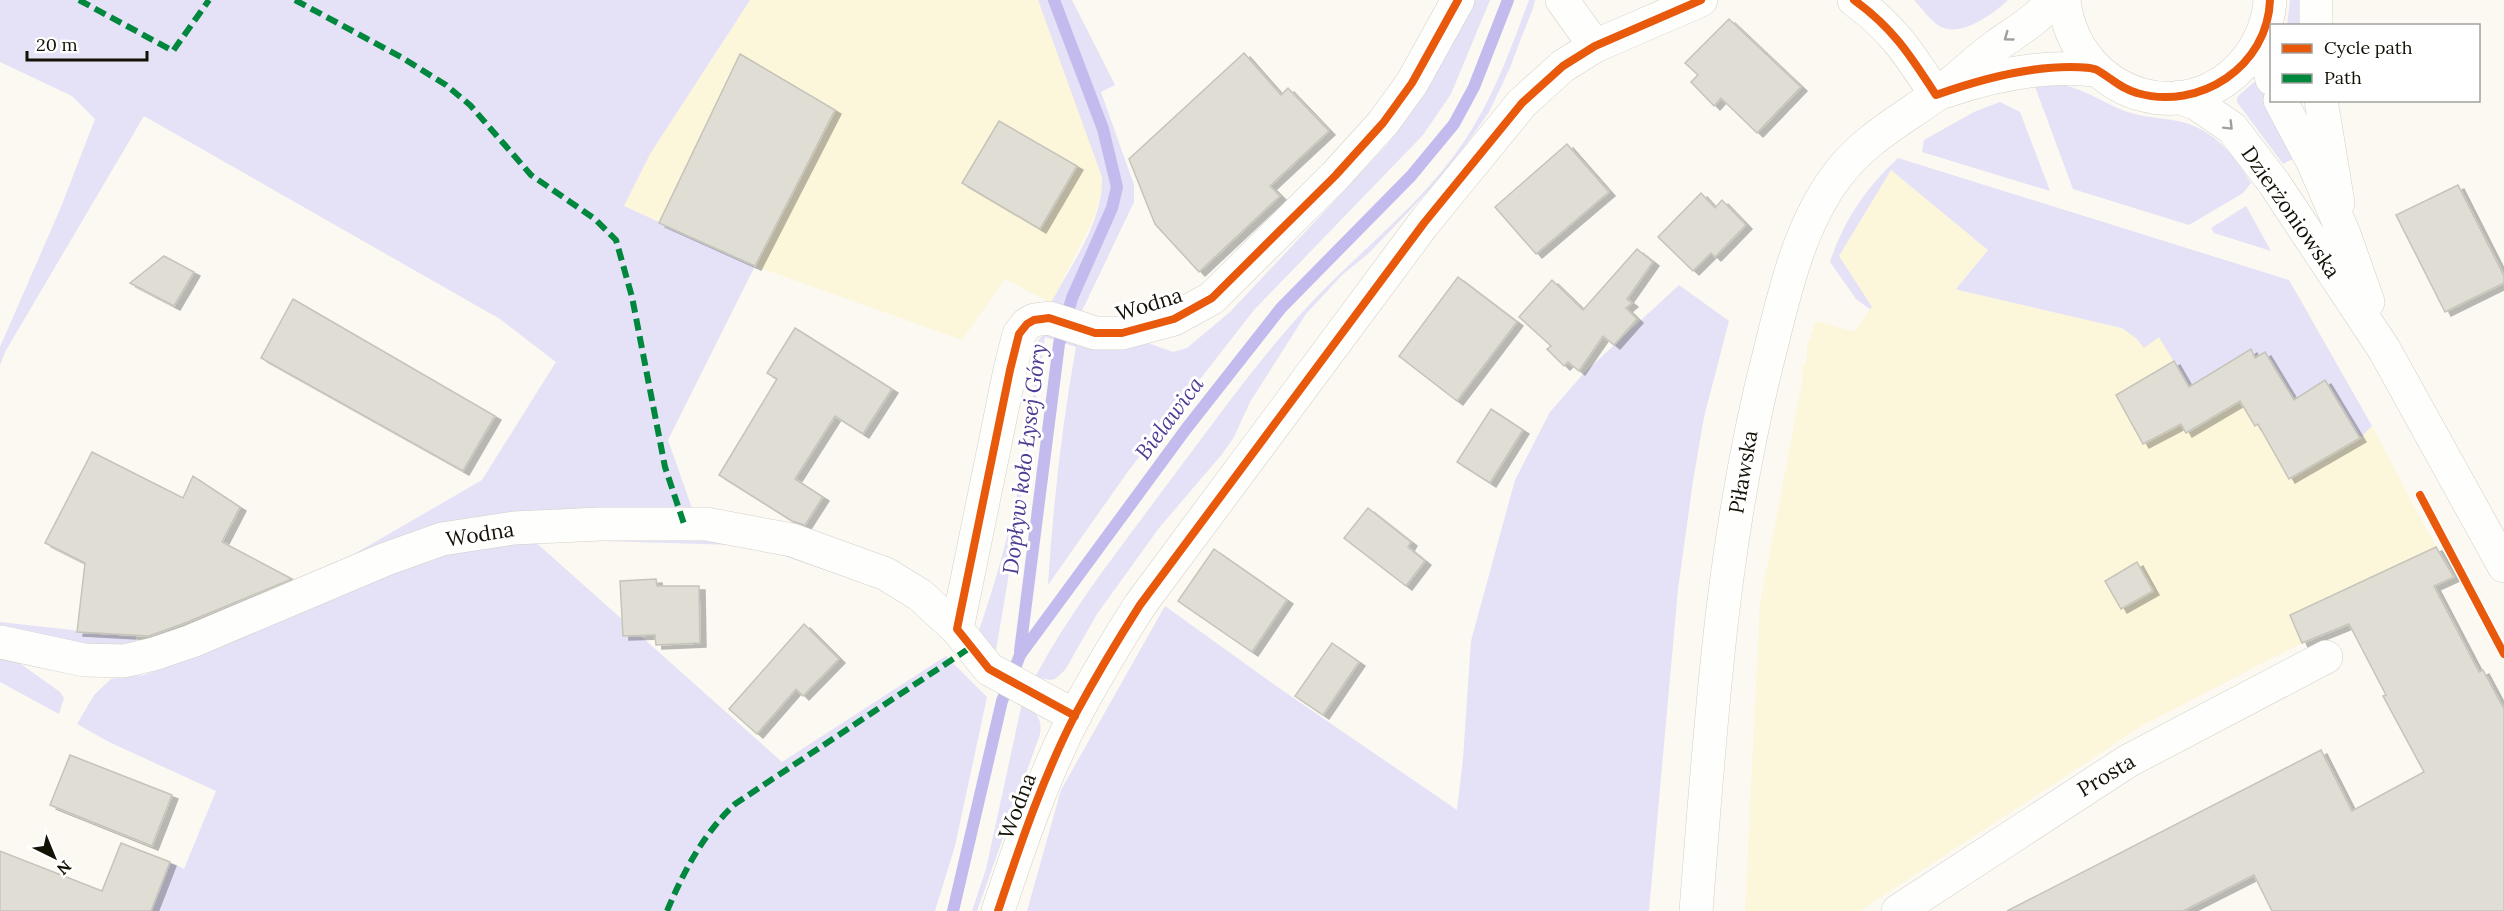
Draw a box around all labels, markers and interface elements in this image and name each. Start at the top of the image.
scale bar [27,24,147,62]
legend [2270,24,2480,102]
one-way arrow [2003,30,2014,41]
text: 20 m [36,33,78,56]
text: Cycle path [2324,36,2413,59]
text: Path [2324,66,2362,89]
one-way arrow [2222,120,2233,130]
street label: Dzierżoniowska [2235,141,2347,283]
street label: Wodna [1112,281,1186,327]
water label: Dopływ koło Łysej Góry [996,342,1052,576]
water label: Bielawica [1129,370,1210,465]
street label: Piławska [1722,428,1764,516]
street label: Wodna [444,515,516,553]
street label: Prosta [2072,747,2140,803]
street label: Wodna [992,769,1042,843]
north arrow [24,827,84,887]
text: N [53,856,76,880]

